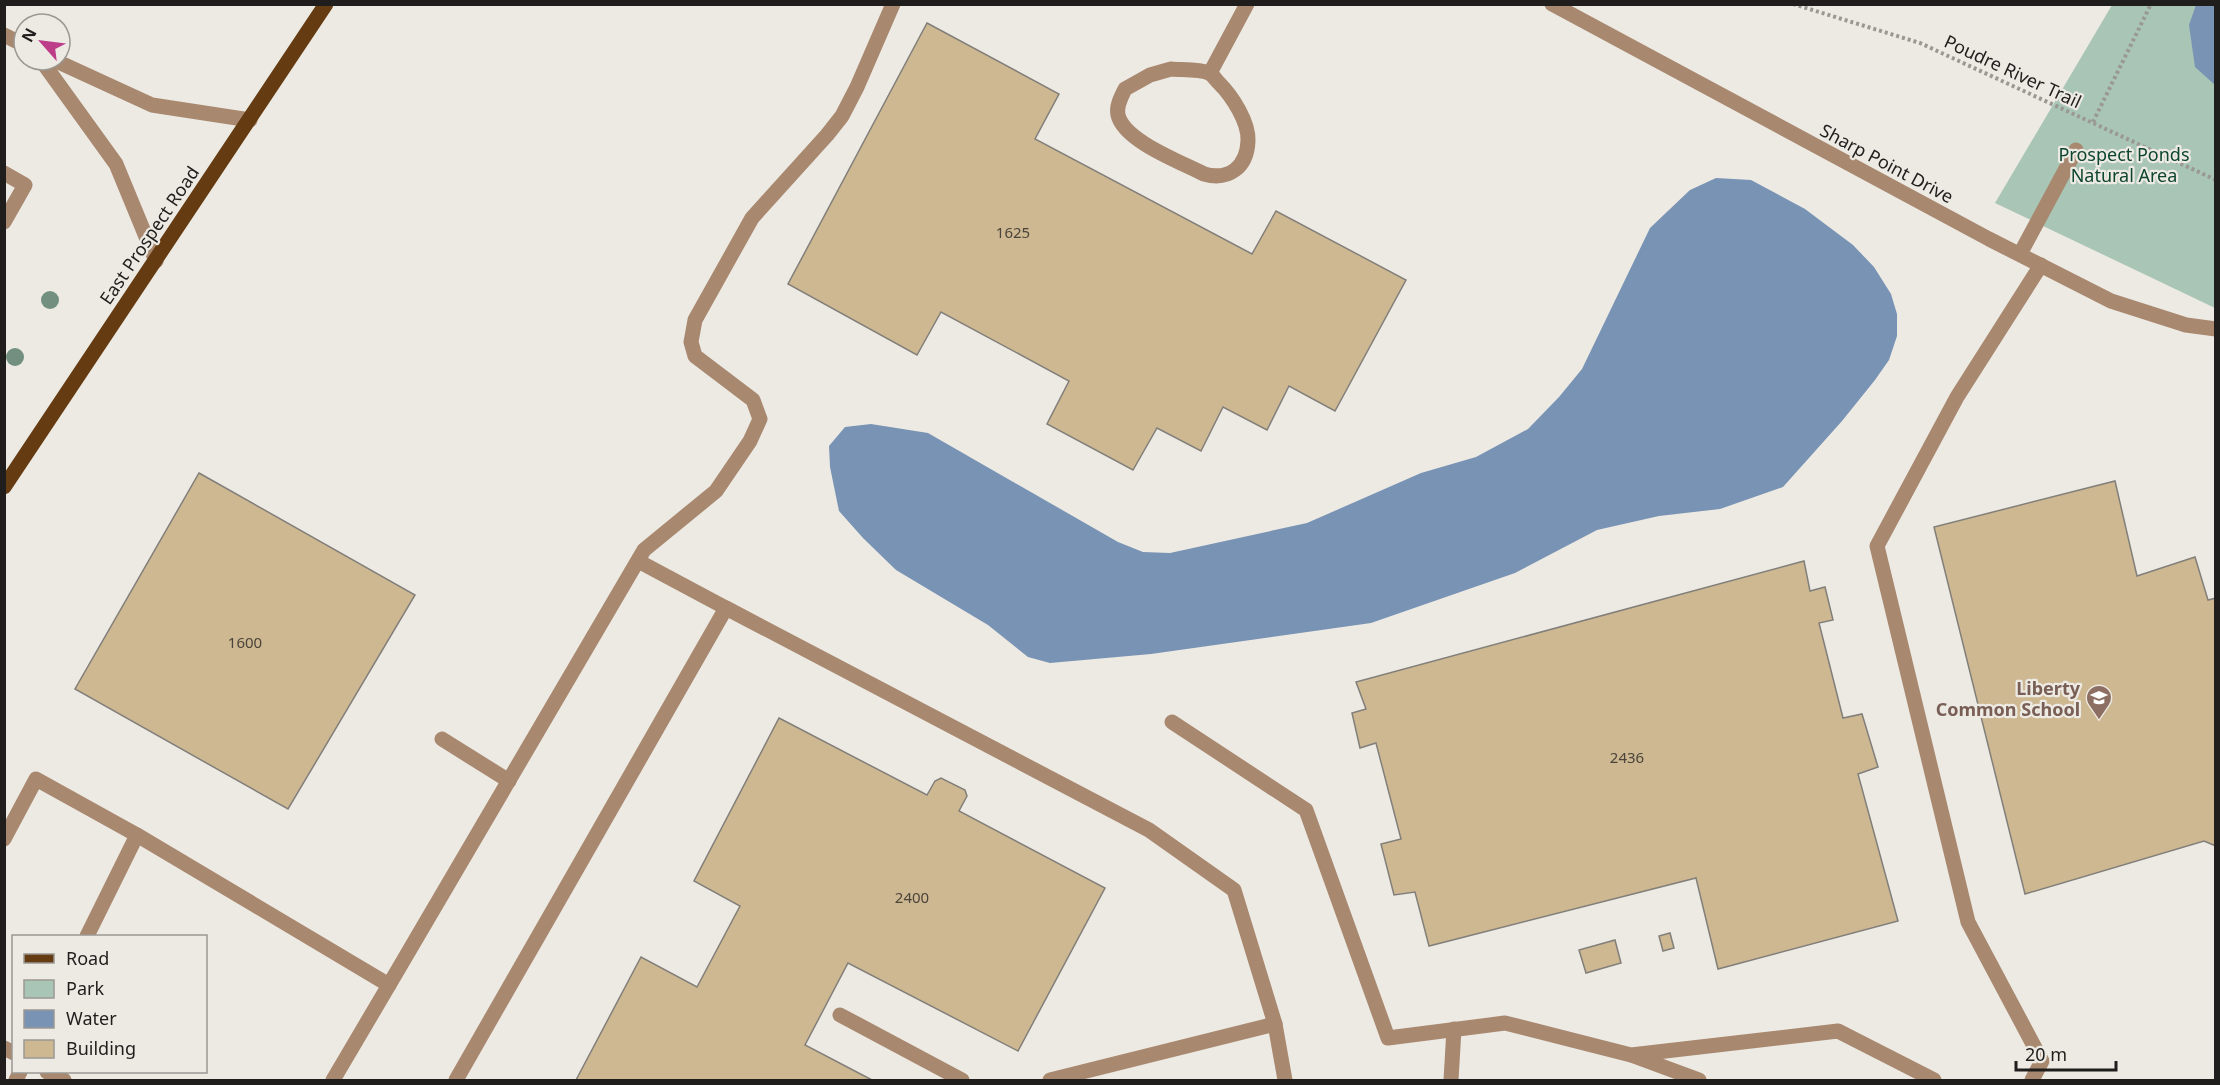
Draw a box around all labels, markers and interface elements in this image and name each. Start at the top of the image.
north arrow [12,12,72,72]
text: N [16,24,42,46]
street label: Poudre River Trail [1941,29,2085,113]
street label: Sharp Point Drive [1816,118,1958,208]
park label: Prospect Ponds Natural Area [2058,142,2190,187]
street label: East Prospect Road [94,161,204,309]
house number: 1625 [996,222,1030,242]
house number: 1600 [228,632,262,652]
place label: Liberty Common School [1936,676,2081,721]
school or university icon: Liberty Common School [2084,683,2114,721]
house number: 2436 [1610,747,1644,767]
house number: 2400 [895,887,929,907]
legend [12,935,207,1073]
text: Road [66,946,109,970]
text: Park [66,976,104,1000]
text: Water [66,1006,117,1030]
scale bar [2016,1034,2116,1072]
text: Building [66,1036,136,1060]
text: 20 m [2025,1042,2067,1066]

